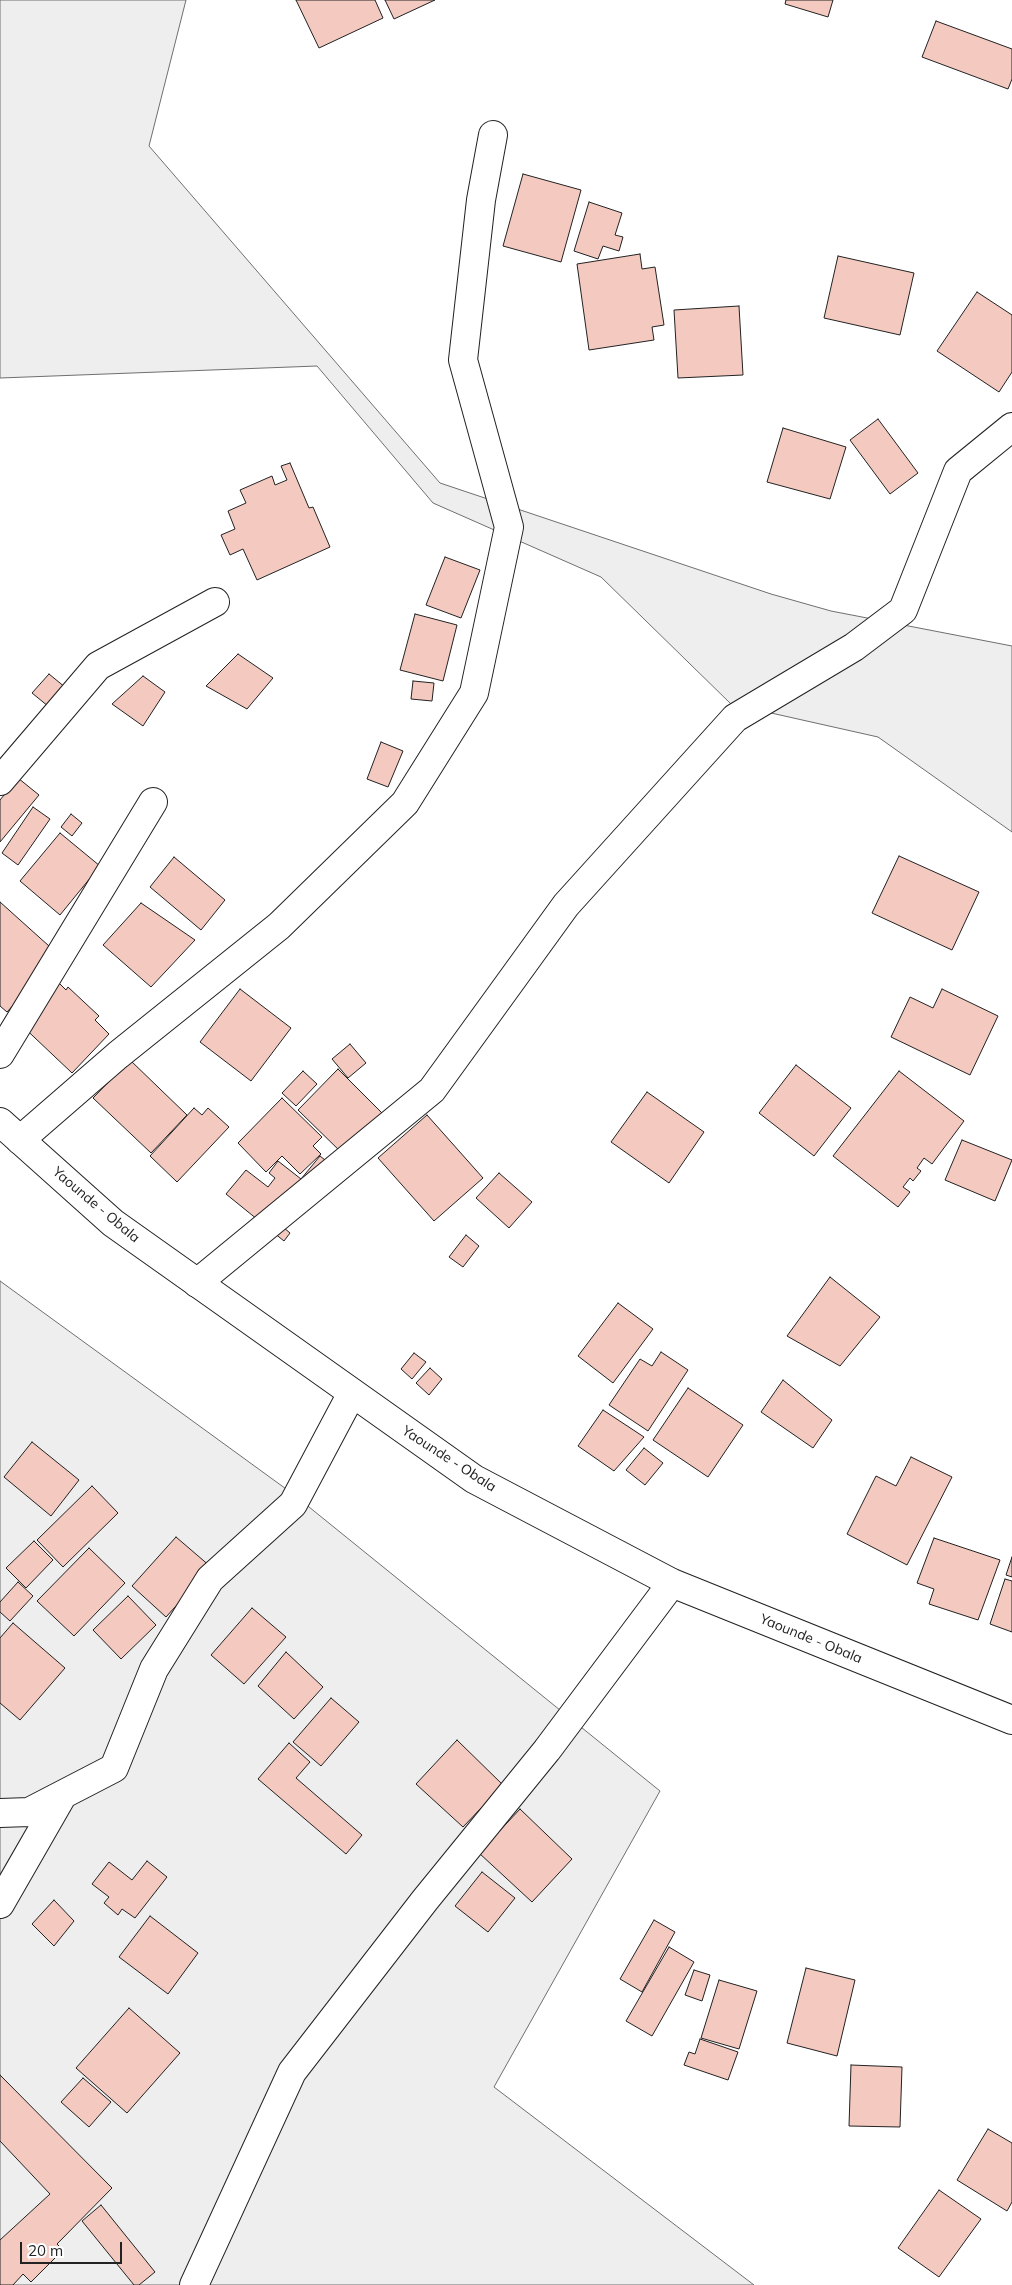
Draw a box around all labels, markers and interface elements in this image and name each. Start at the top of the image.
street label: Yaounde - Obala [49,1164,143,1246]
street label: Yaounde - Obala [399,1422,499,1496]
street label: Yaounde - Obala [757,1611,865,1667]
scale bar [22,2232,125,2264]
text: 20 m [28,2241,63,2260]

